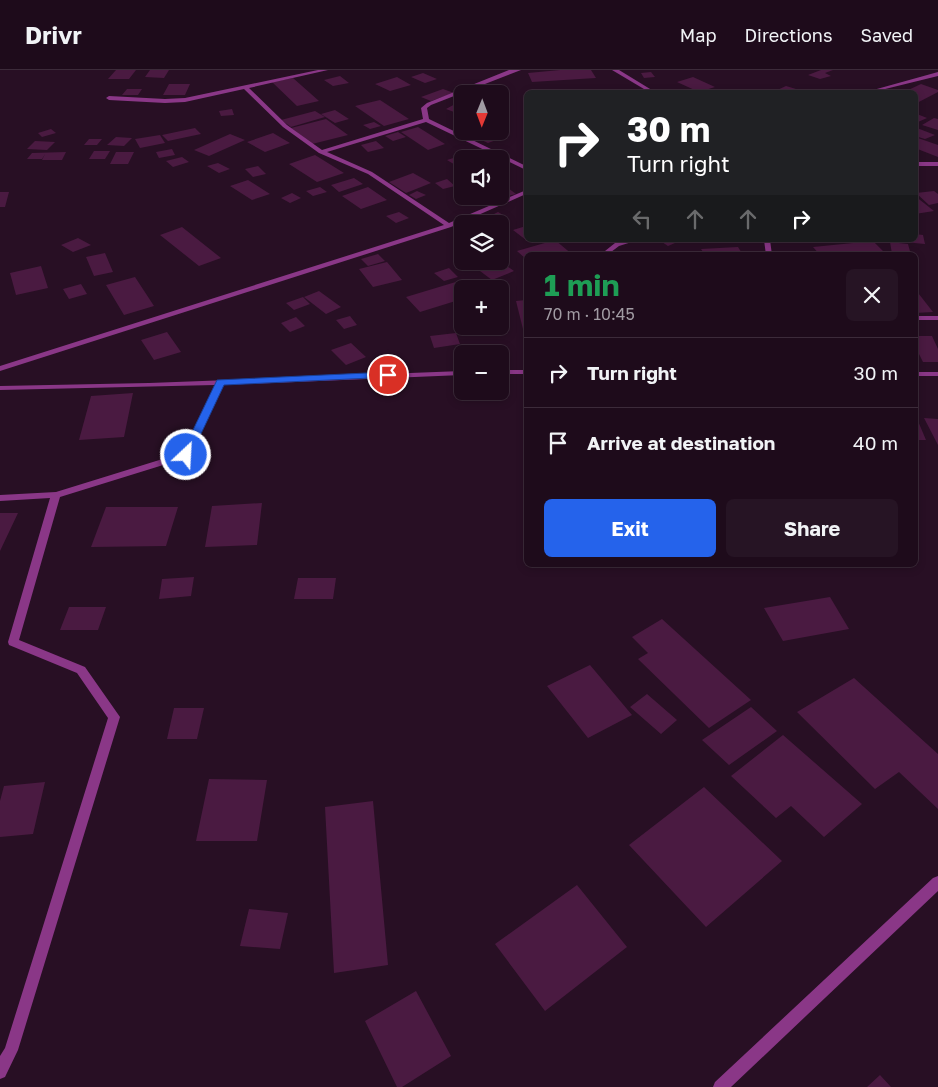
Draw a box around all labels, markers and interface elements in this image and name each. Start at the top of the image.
text: Drivr [25,20,82,49]
text: Map [680,24,716,46]
text: Directions [744,24,832,46]
text: Saved [860,24,913,46]
north arrow [454,85,509,140]
map controls [454,85,509,400]
text: 30 m [627,108,710,150]
icon: right [544,110,609,175]
button: sound [454,150,509,205]
text: Turn right [627,150,730,177]
icon: left [628,205,656,233]
icon: ahead [681,205,709,233]
icon: ahead [734,205,762,233]
icon: right [787,205,815,233]
button: layers [454,215,509,270]
text: 1 min [544,267,620,303]
button: close [846,269,898,321]
button: + [454,280,509,335]
text: 70 m · 10:45 [544,304,635,324]
button: − [454,345,509,400]
pin [367,354,409,396]
icon: right [544,359,572,387]
icon: arrive [374,361,402,389]
text: Turn right [587,361,677,384]
text: 30 m [854,361,898,384]
position arrow [159,428,211,480]
icon: arrive [544,429,572,457]
text: Arrive at destination [587,431,775,454]
text: 40 m [853,431,898,454]
button: Exit [544,499,716,557]
button: Share [726,499,898,557]

